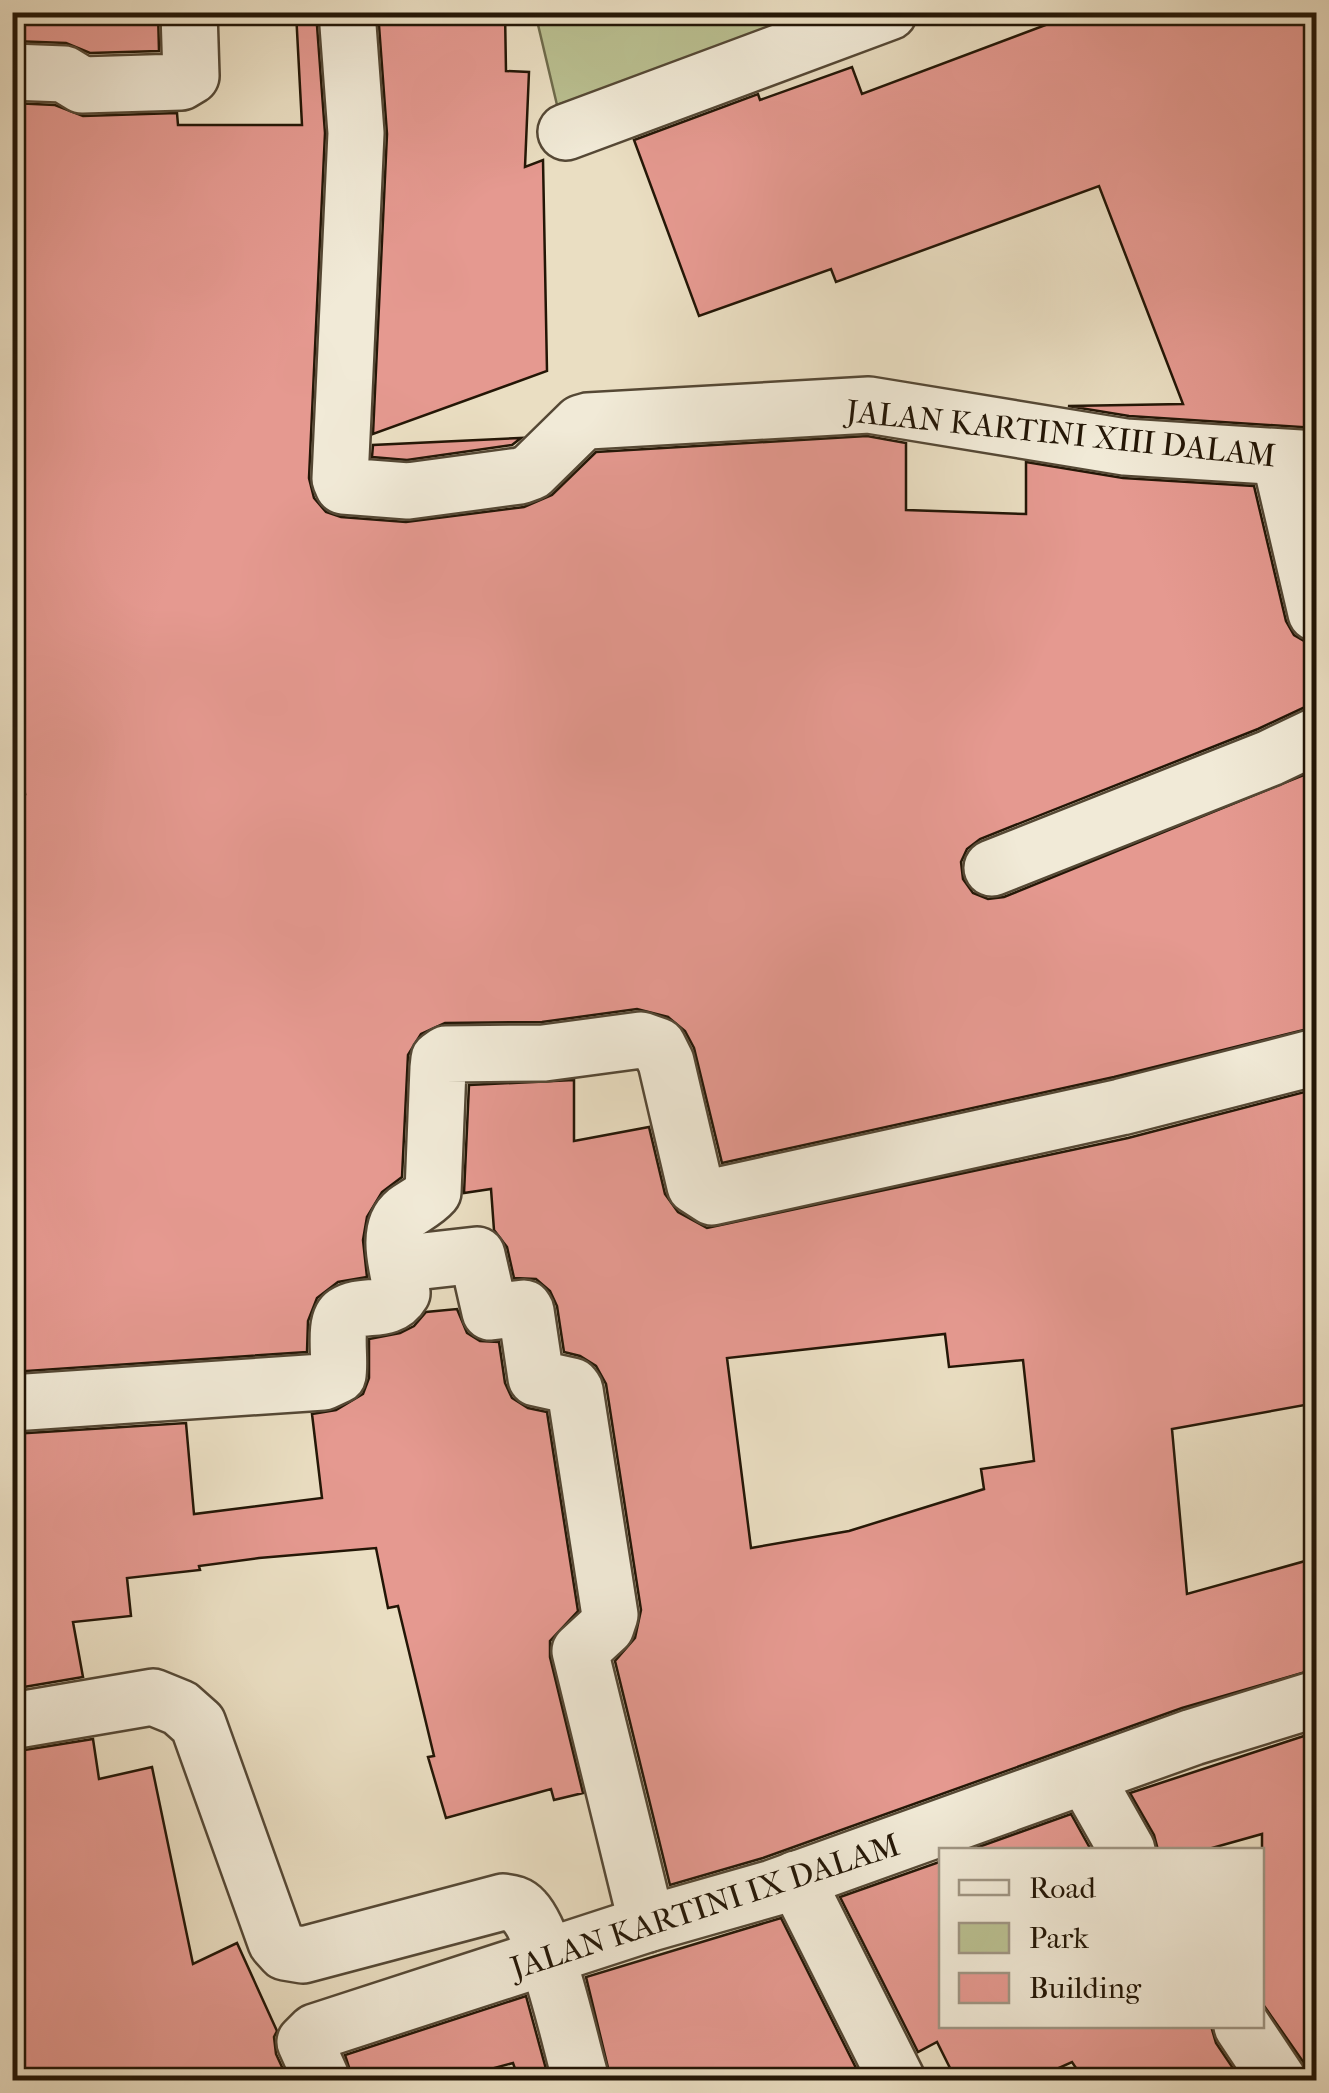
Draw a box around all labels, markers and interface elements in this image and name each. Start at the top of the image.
street label: JALAN KARTINI XIII DALAM [841,392,1277,474]
street label: JALAN KARTINI IX DALAM [503,1826,904,1988]
legend [939,1848,1264,2028]
text: Road [1029,1871,1096,1906]
text: Park [1029,1921,1089,1956]
text: Building [1029,1971,1142,2006]

